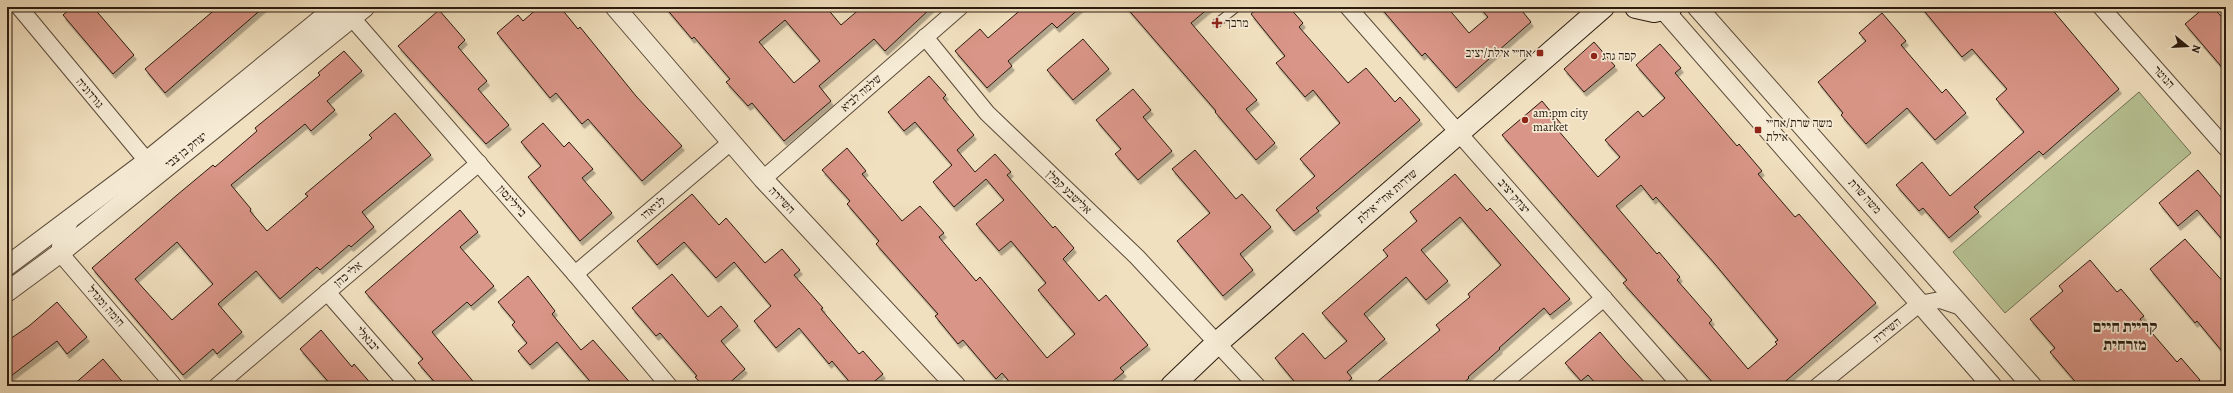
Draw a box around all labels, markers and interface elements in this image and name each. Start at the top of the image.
place label: מרבך [1225,15,1249,31]
marker: מרבך [1212,18,1222,28]
north arrow [2167,26,2207,66]
text: N [2188,43,2204,55]
place label: אח״י אילת/יציב [1465,45,1532,61]
marker: אח״י אילת/יציב [1535,48,1545,58]
place label: קפה גרג [1602,48,1636,64]
marker: קפה גרג [1589,51,1599,61]
street label: הנוטר [2149,62,2179,92]
street label: שלמה לביא [837,71,885,115]
street label: גורדוניה [72,74,108,112]
place label: am:pm city market [1533,105,1589,135]
marker: am:pm city market [1520,115,1530,125]
place label: משה שרת/אח״י אילת [1766,115,1832,145]
marker: משה שרת/אח״י אילת [1753,125,1763,135]
street label: יצחק בן צבי [162,128,210,172]
street label: שדרות אח"י אילת [1353,165,1421,227]
street label: אלישבע קפלן [1043,166,1095,218]
street label: יצחק יציב [1494,175,1534,217]
street label: משה שרת [1845,175,1885,217]
street label: ביילינסון [494,182,530,221]
street label: השיירה [765,183,799,217]
street label: לניאדו [637,193,669,223]
street label: אלי כהן [330,257,366,291]
street label: חומה ומגדל [84,282,128,330]
street label: השיירה [1869,314,1905,346]
district label: קריית חיים מזרחית [2093,316,2157,356]
street label: יבנאלי [353,323,383,355]

